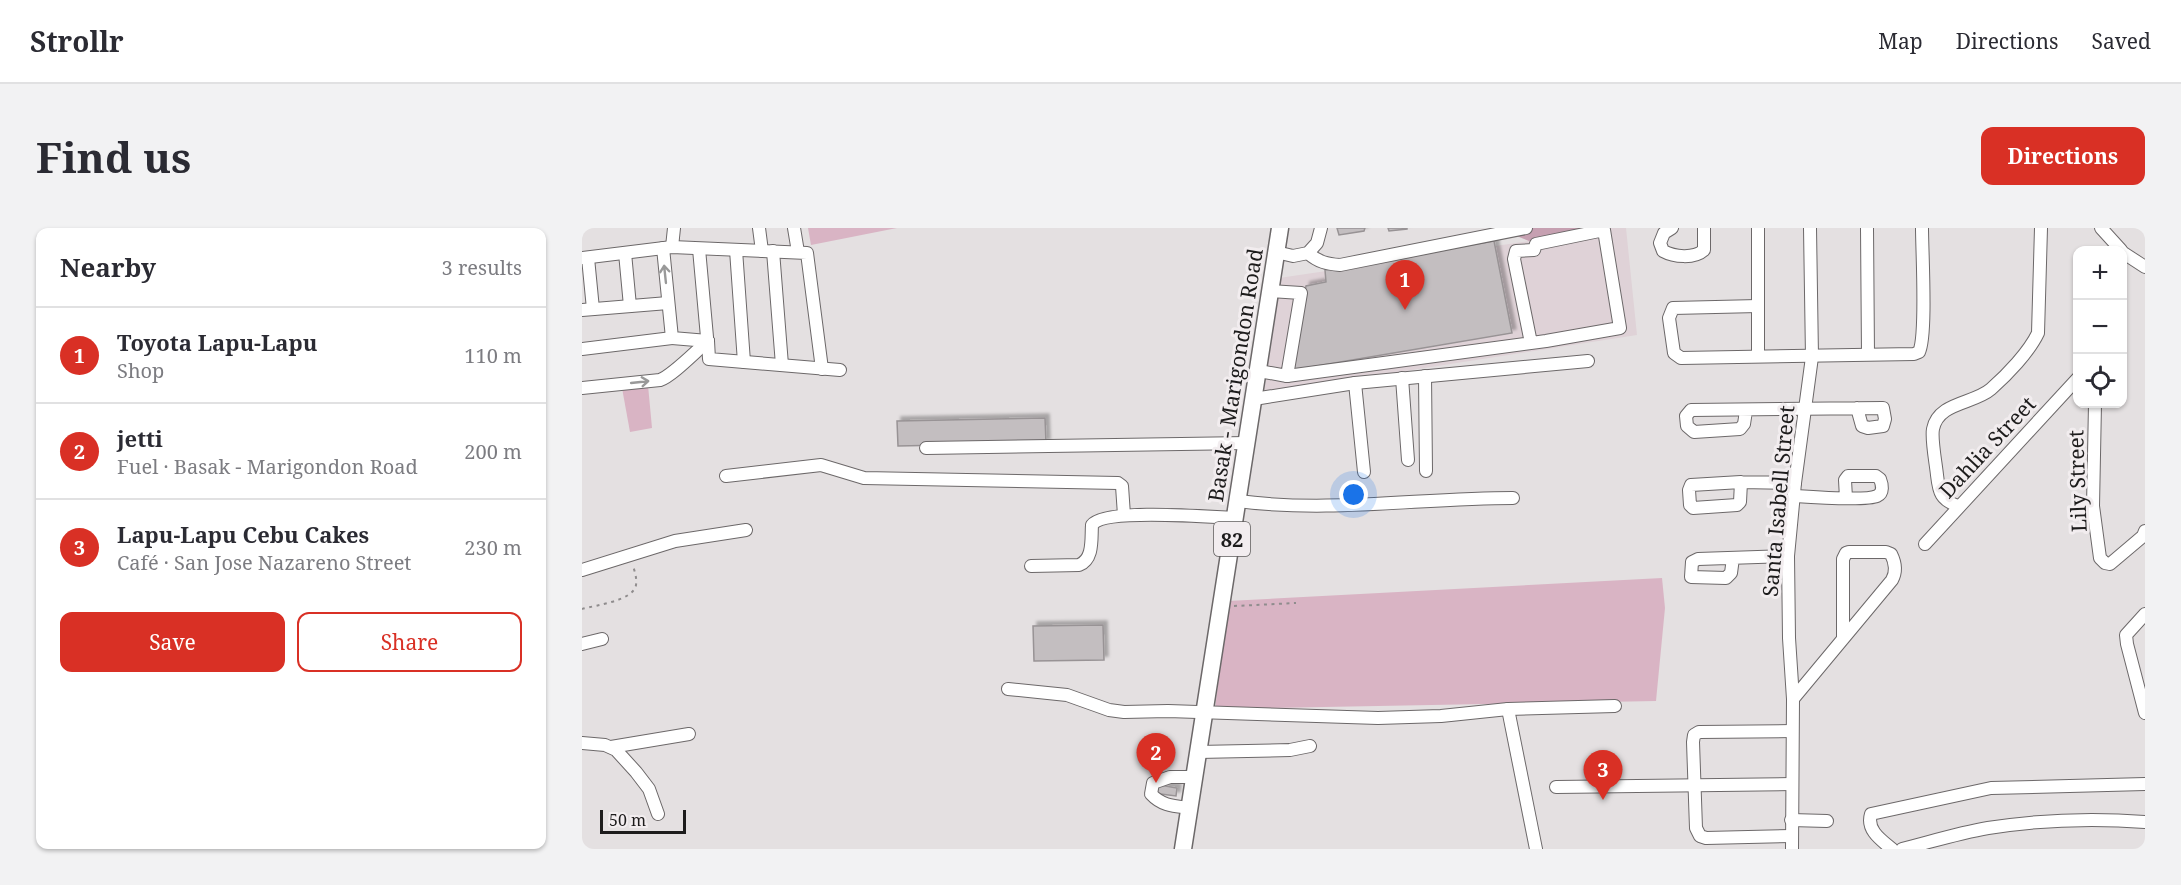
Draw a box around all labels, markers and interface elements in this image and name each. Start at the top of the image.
text: Strollr [30,22,124,60]
text: Map [1878,27,1923,55]
text: Directions [1956,27,2058,55]
text: Saved [2091,27,2151,55]
button: Directions [1981,127,2145,185]
text: Find us [36,128,191,185]
street label: Basak - Marigondon Road [1201,246,1269,504]
map controls [2073,246,2127,408]
button: + [2073,246,2127,300]
text: Nearby [60,249,156,285]
text: 3 results [442,254,522,281]
pin: 1 [1386,260,1424,310]
one-way arrow [659,265,670,285]
button: − [2073,300,2127,354]
text: Toyota Lapu-Lapu [117,327,317,357]
text: 1 [74,342,85,369]
text: 110 m [464,342,522,369]
button: locate [2073,354,2127,408]
text: Shop [117,357,164,384]
one-way arrow [630,376,650,387]
street label: Dahlia Street [1933,390,2041,504]
street label: Santa Isabell Street [1756,404,1800,598]
text: jetti [117,423,163,453]
street label: Lily Street [2061,429,2093,533]
text: 2 [74,438,85,465]
text: 200 m [464,438,522,465]
text: Fuel · Basak - Marigondon Road [117,453,418,480]
your location [1339,480,1368,509]
text: Lapu-Lapu Cebu Cakes [117,519,369,549]
road number: 82 [1214,522,1250,556]
text: 3 [74,534,85,561]
text: 230 m [464,534,522,561]
text: Café · San Jose Nazareno Street [117,549,411,576]
button: Save [60,612,285,672]
button: Share [297,612,522,672]
pin: 2 [1136,734,1176,783]
pin: 3 [1584,750,1622,800]
scale bar [600,807,686,834]
text: 50 m [609,809,646,831]

